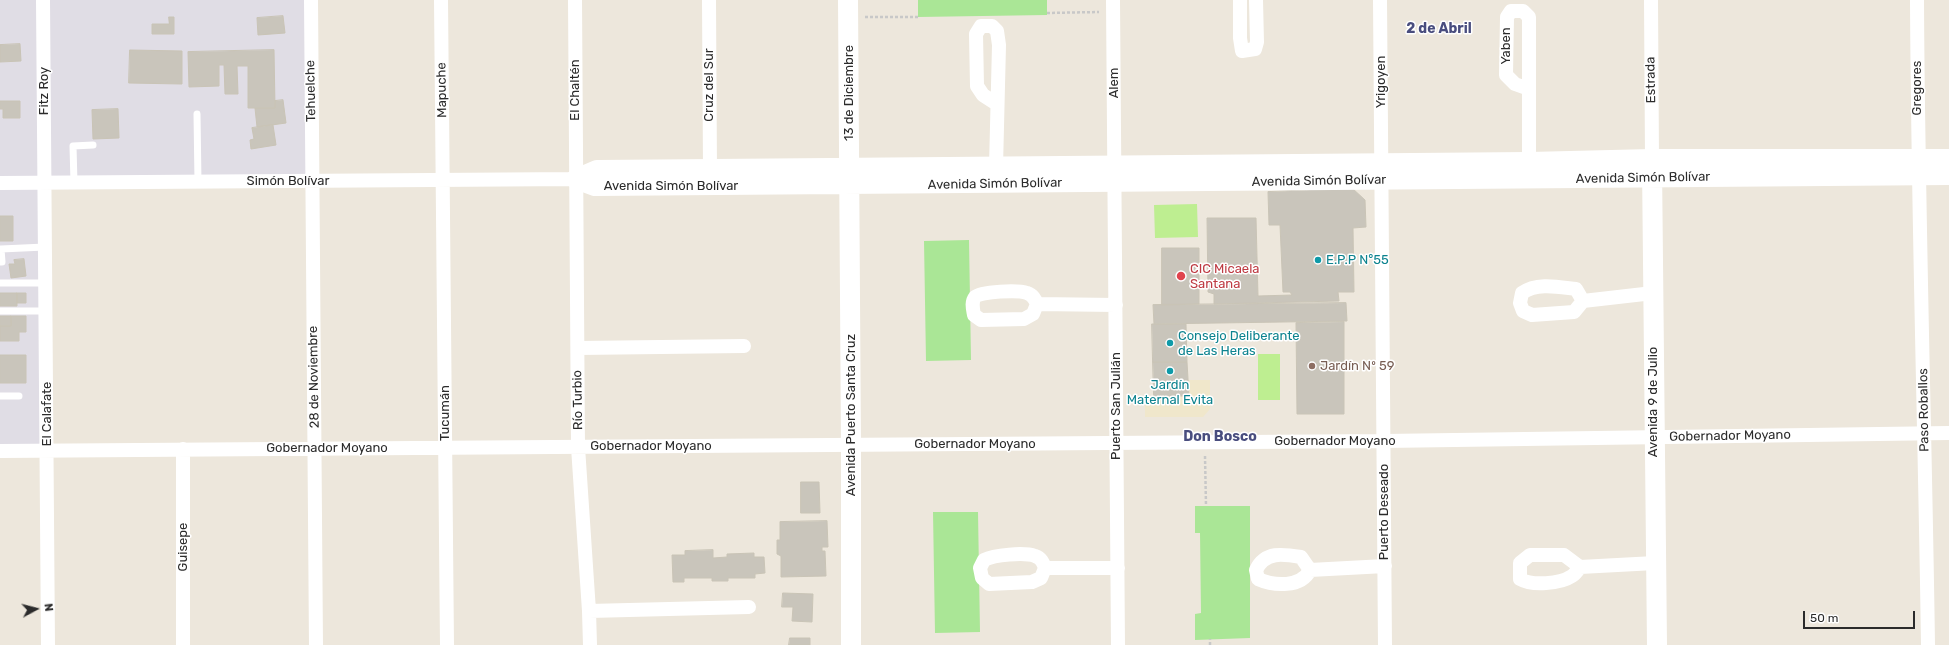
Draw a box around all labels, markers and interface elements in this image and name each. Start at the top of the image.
district label: 2 de Abril [1406,21,1472,37]
street label: Yaben [1498,27,1514,65]
street label: 13 de Diciembre [841,45,857,141]
street label: Cruz del Sur [701,48,717,122]
street label: Yrigoyen [1373,56,1389,108]
street label: Estrada [1643,57,1659,103]
street label: El Chaltén [567,59,583,121]
street label: Tehuelche [303,60,319,122]
street label: Gregores [1909,61,1925,115]
street label: Mapuche [434,62,450,118]
street label: Fitz Roy [36,67,52,115]
street label: Alem [1106,68,1122,98]
street label: Avenida Simón Bolívar [1576,169,1710,187]
street label: Avenida Simón Bolívar [1252,172,1386,190]
street label: Simón Bolívar [247,173,329,189]
street label: Avenida Simón Bolívar [928,175,1062,193]
street label: Avenida Simón Bolívar [604,178,738,194]
place label: E.P.P N°55 [1326,252,1389,268]
marker: E.P.P N°55 [1313,255,1323,265]
place label: CIC Micaela Santana [1190,261,1259,292]
marker: CIC Micaela Santana [1175,270,1187,282]
street label: 28 de Noviembre [305,326,323,428]
place label: Consejo Deliberante de Las Heras [1178,328,1300,359]
street label: Avenida Puerto Santa Cruz [843,334,859,496]
marker: Consejo Deliberante de Las Heras [1165,338,1175,348]
street label: Avenida 9 de Julio [1645,347,1661,457]
street label: Puerto San Julián [1108,352,1124,460]
place label: Jardín Nº 59 [1320,358,1394,374]
marker: Jardín Nº 59 [1307,361,1317,371]
marker: Jardín Maternal Evita [1165,366,1175,376]
street label: Paso Roballos [1915,368,1933,452]
street label: Río Turbio [570,370,586,430]
place label: Jardín Maternal Evita [1127,377,1213,408]
street label: El Calafate [39,382,55,446]
street label: Tucumán [437,385,453,441]
street label: Gobernador Moyano [1669,427,1791,445]
district label: Don Bosco [1183,429,1257,445]
street label: Gobernador Moyano [1274,433,1396,449]
street label: Gobernador Moyano [914,436,1036,452]
street label: Gobernador Moyano [590,438,712,454]
street label: Gobernador Moyano [266,440,388,456]
street label: Puerto Deseado [1376,464,1392,560]
street label: Guisepe [175,523,191,571]
north arrow [16,589,56,629]
text: N [41,603,55,612]
scale bar [1805,603,1917,629]
text: 50 m [1810,611,1838,625]

